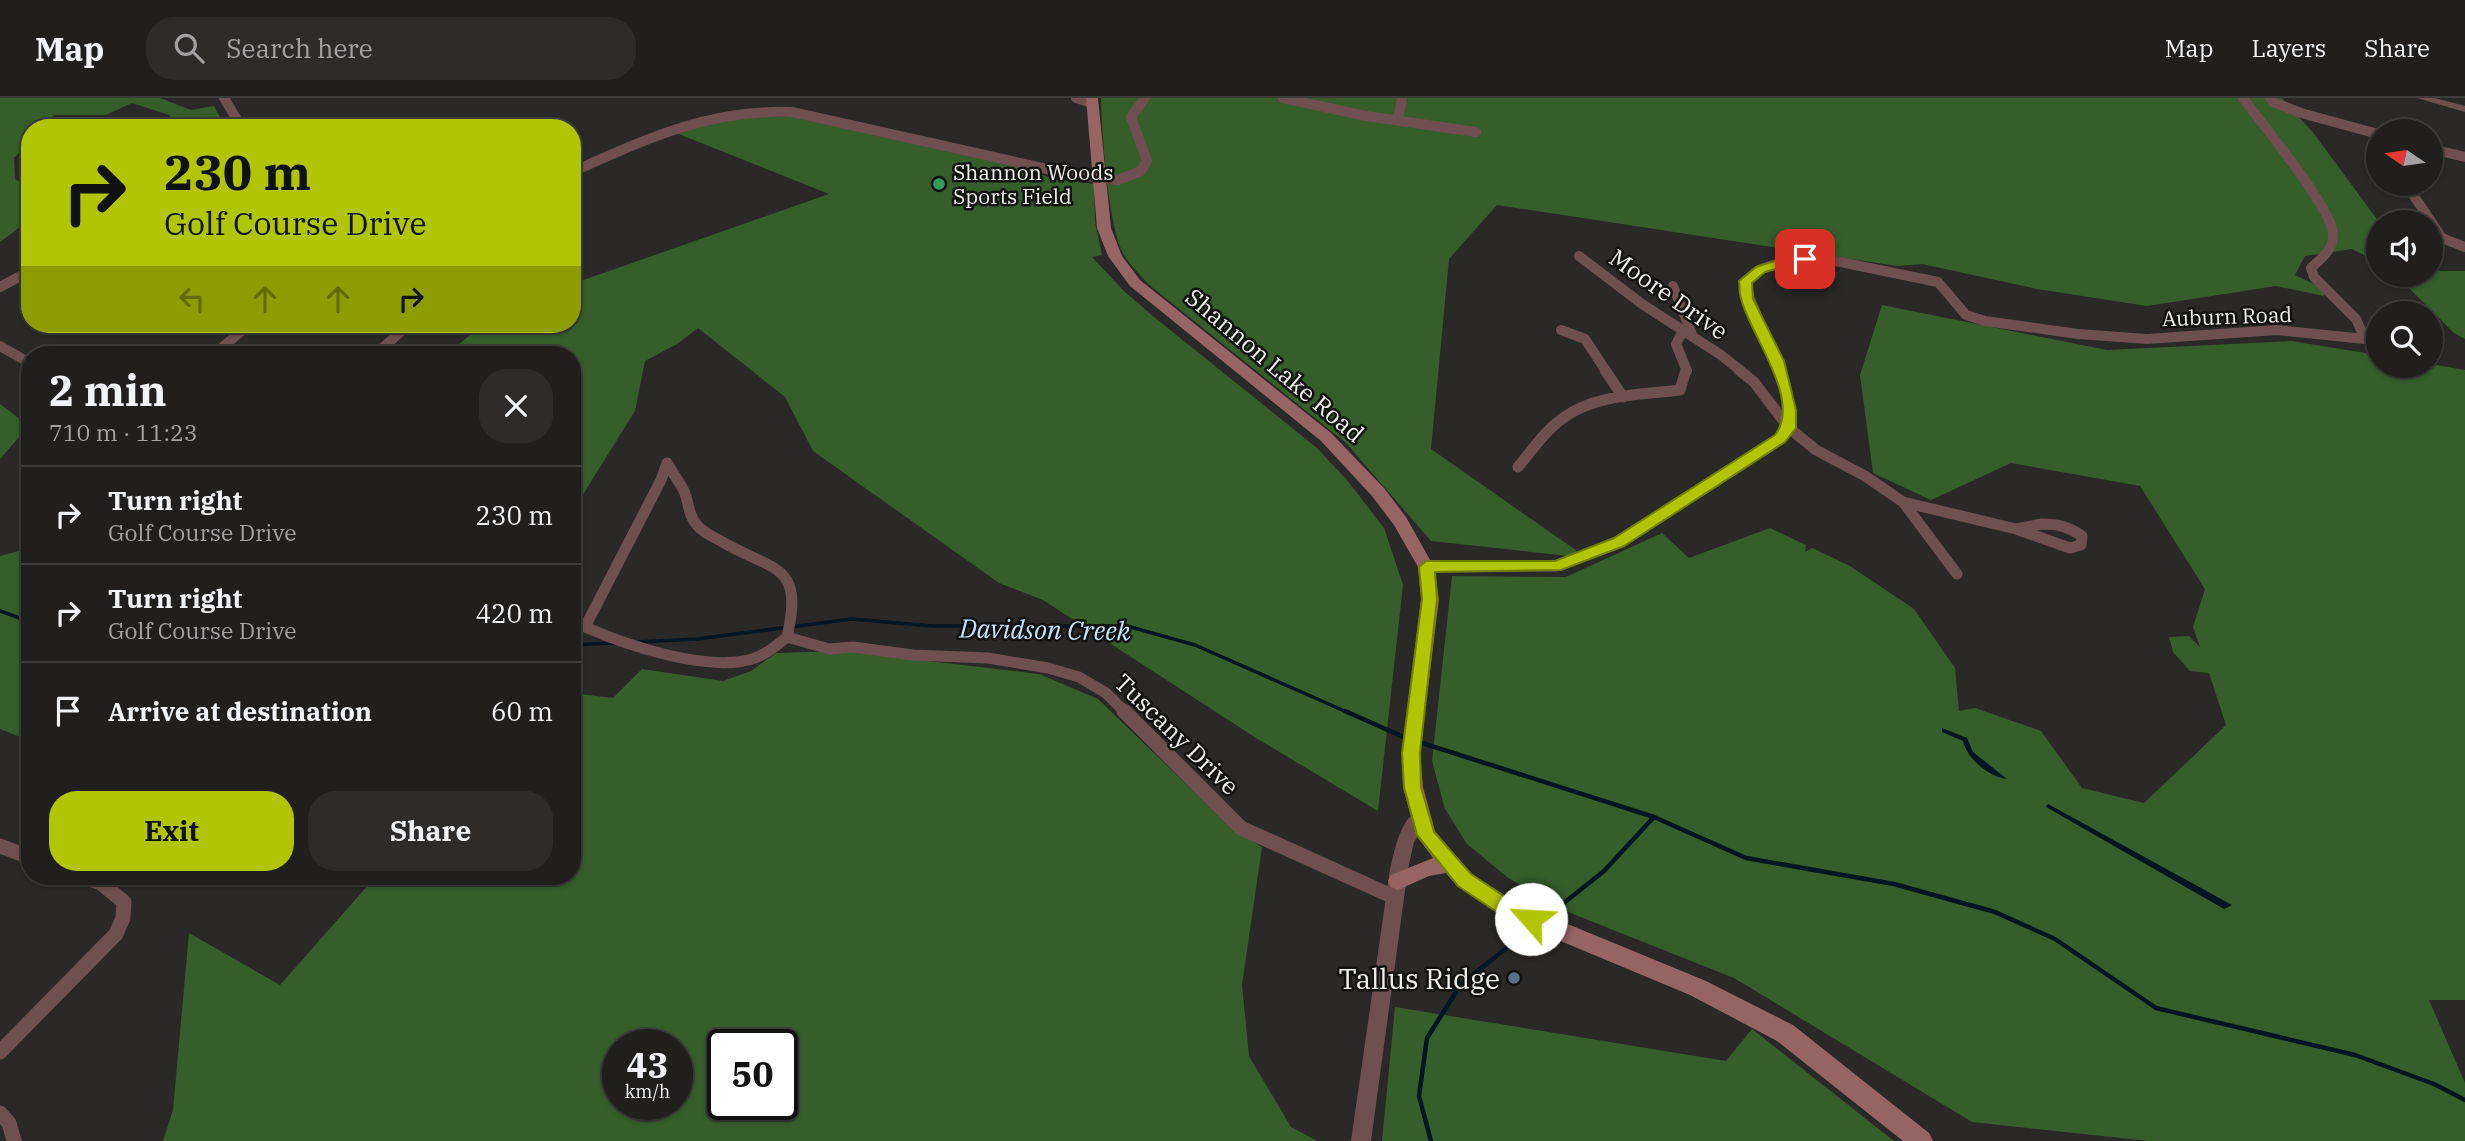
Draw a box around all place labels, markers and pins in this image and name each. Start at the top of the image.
place label: Shannon Woods Sports Field [953,158,1113,210]
marker: Shannon Woods Sports Field [931,176,947,192]
pin [1775,229,1835,289]
place label: Tallus Ridge [1339,960,1500,997]
marker: Tallus Ridge [1506,970,1522,986]

